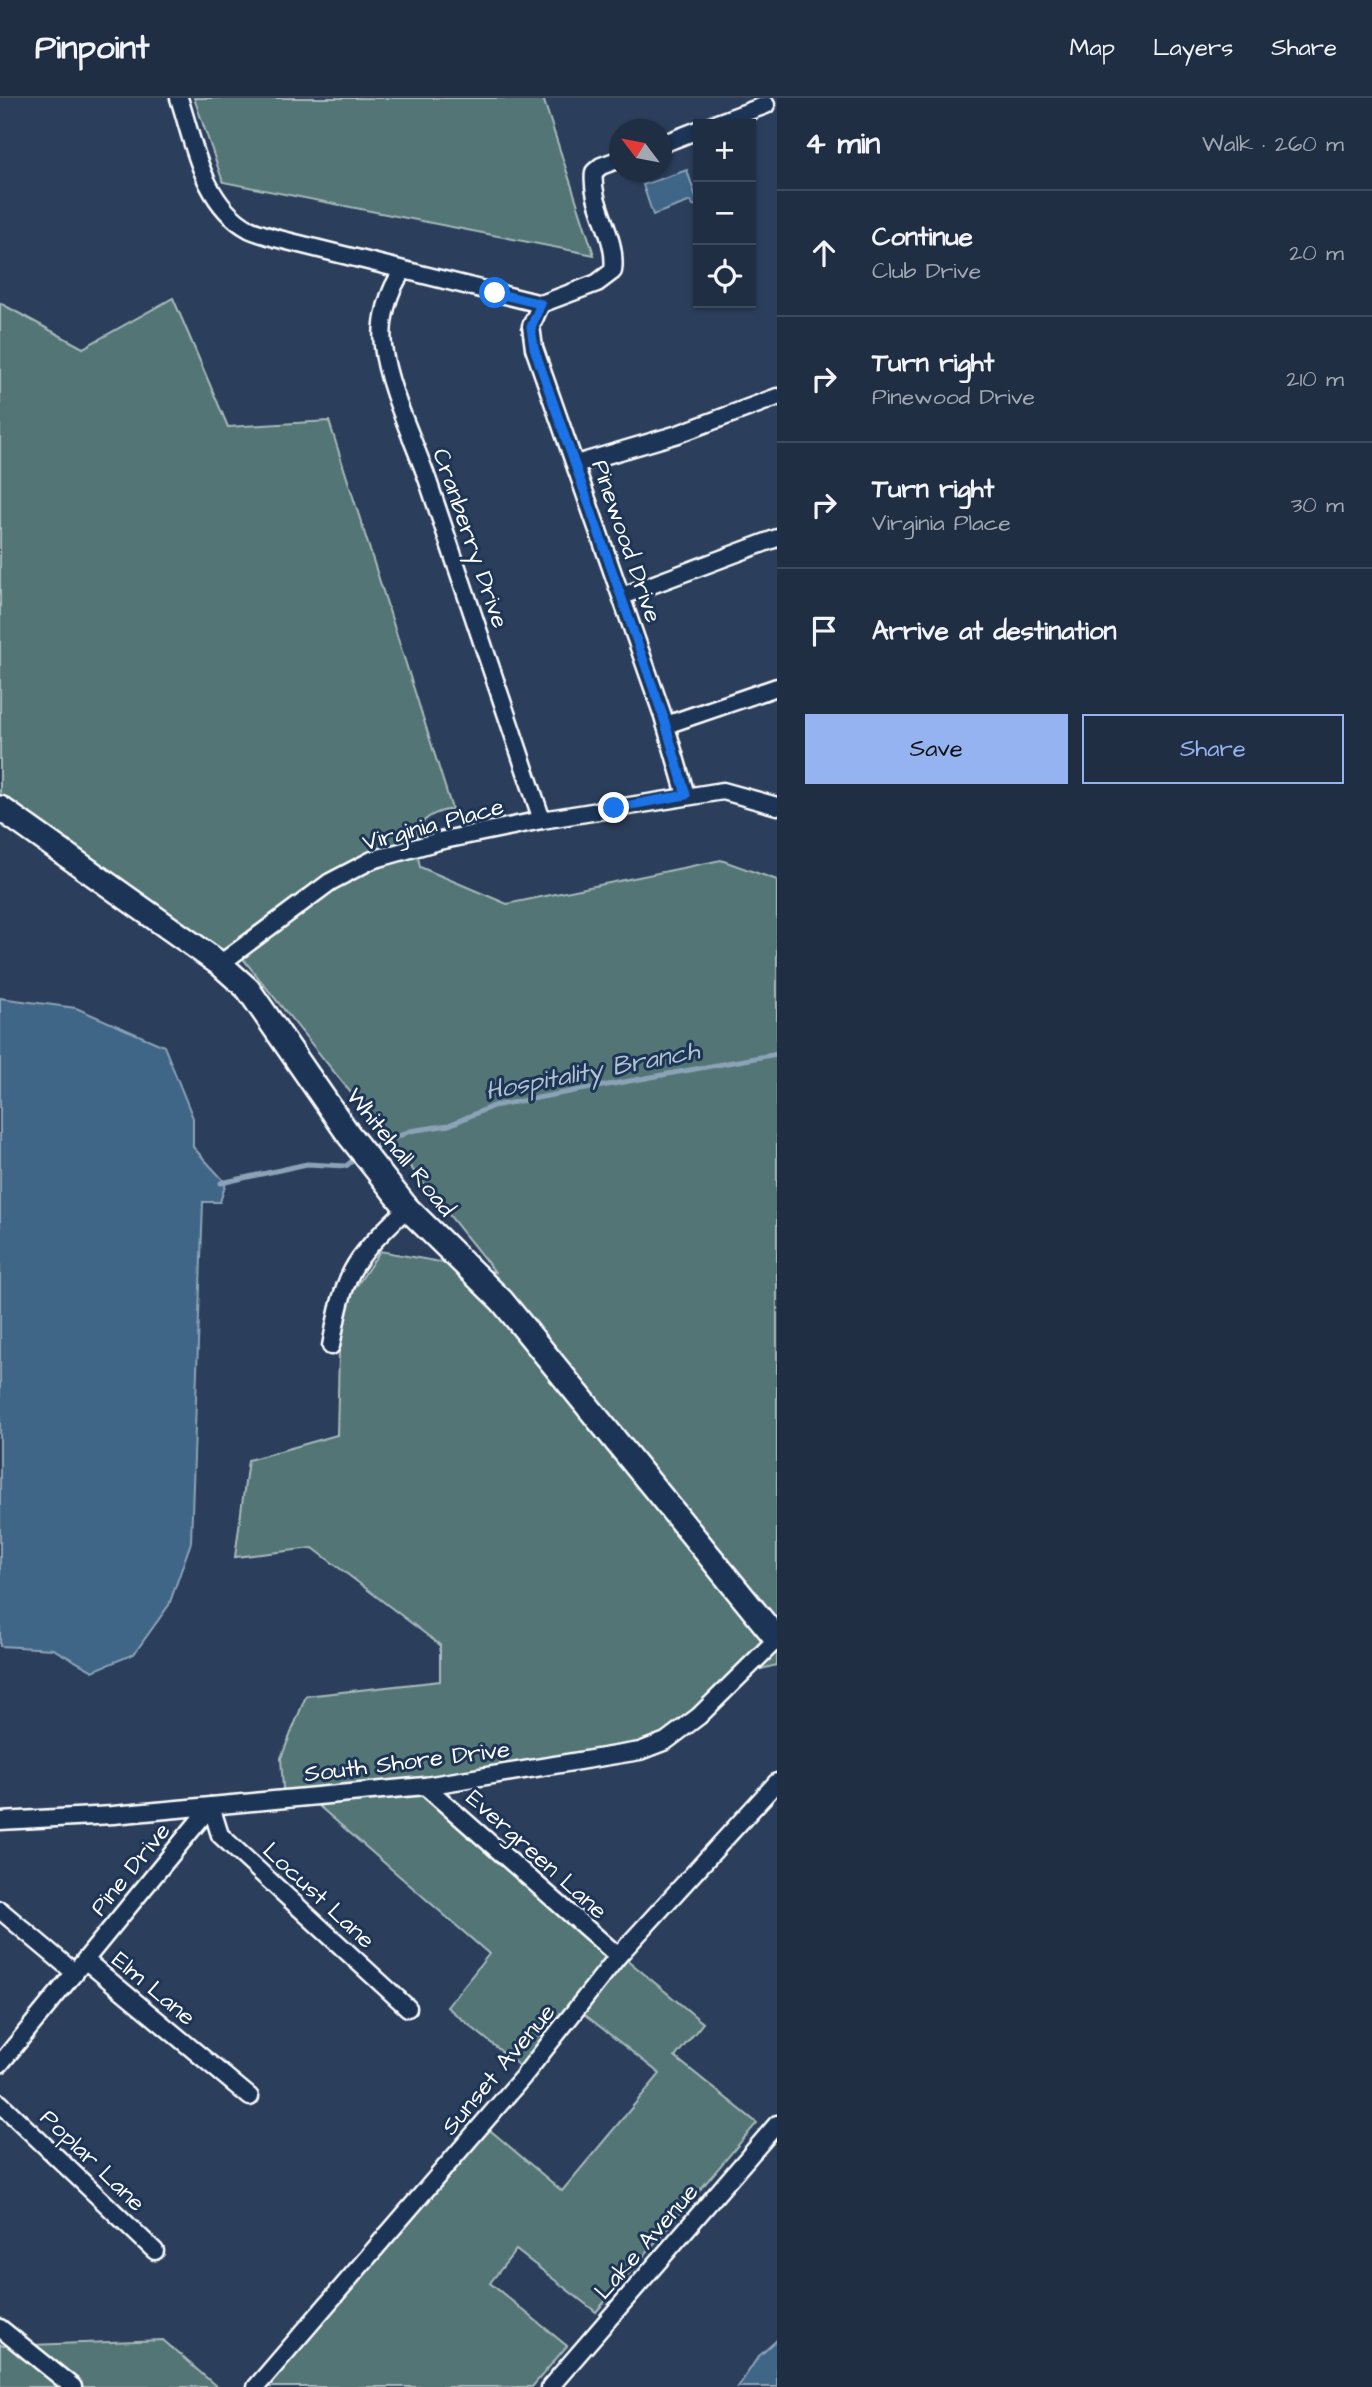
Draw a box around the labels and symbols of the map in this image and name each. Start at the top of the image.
north arrow [609,119,672,182]
route start [479,277,510,308]
street label: Cranberry Drive [422,444,517,633]
street label: Pinewood Drive [582,455,670,627]
street label: Virginia Place [359,790,508,861]
route end [598,792,629,823]
water label: Hospitality Branch [482,1032,704,1110]
street label: Whitehall Road [338,1081,463,1224]
street label: South Shore Drive [302,1733,512,1791]
street label: Evergreen Lane [457,1782,615,1928]
street label: Pine Drive [83,1816,179,1924]
street label: Locust Lane [255,1835,382,1957]
street label: Elm Lane [104,1944,203,2034]
street label: Sunset Avenue [434,1997,564,2143]
street label: Poplar Lane [32,2102,153,2220]
street label: Lake Avenue [587,2176,707,2307]

